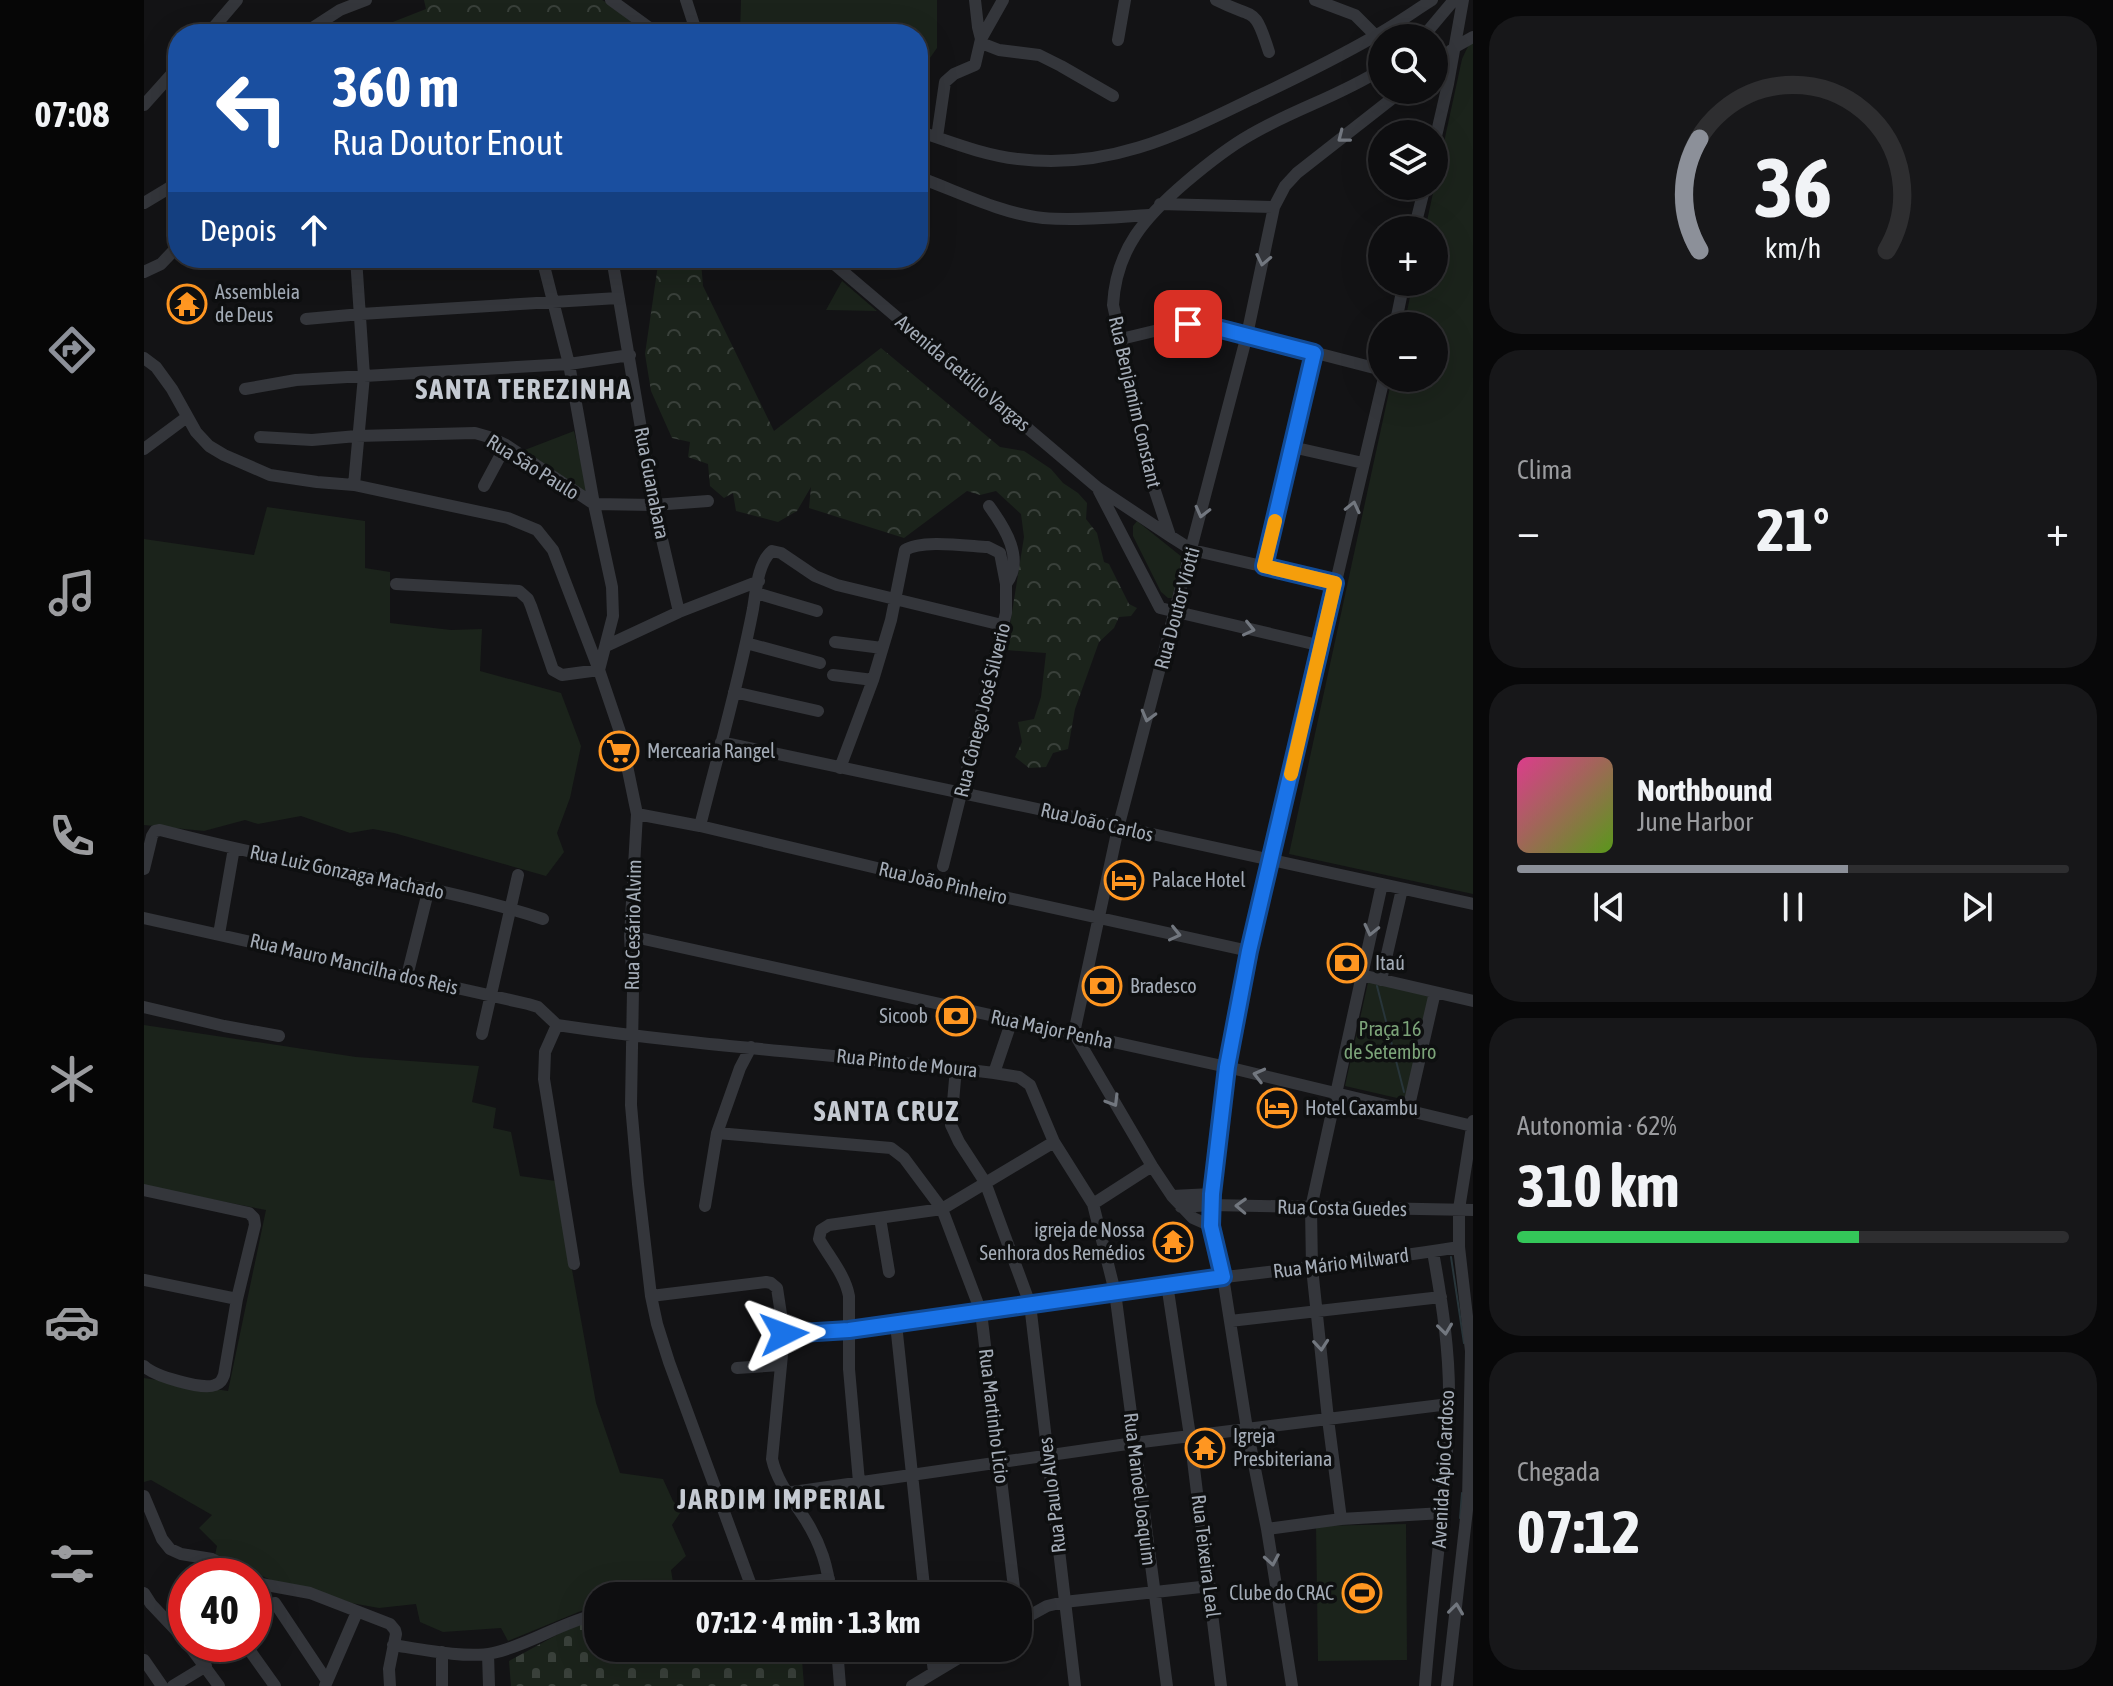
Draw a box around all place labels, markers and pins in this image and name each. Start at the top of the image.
place label: Assembleia de Deus [215,280,300,326]
temple icon: Assembleia de Deus [166,283,208,325]
pin [1154,290,1222,358]
supermarket icon: Mercearia Rangel [598,730,640,772]
place label: Mercearia Rangel [647,739,776,762]
hotel icon: Palace Hotel [1103,859,1145,901]
place label: Palace Hotel [1152,868,1246,891]
bank icon: Itaú [1326,942,1368,984]
place label: Itaú [1375,951,1405,974]
bank icon: Bradesco [1081,965,1123,1007]
place label: Bradesco [1130,974,1197,997]
bank icon: Sicoob [935,995,977,1037]
place label: Sicoob [879,1004,928,1027]
hotel icon: Hotel Caxambu [1256,1087,1298,1129]
place label: Hotel Caxambu [1305,1096,1418,1119]
place label: igreja de Nossa Senhora dos Remédios [980,1218,1145,1264]
temple icon: igreja de Nossa Senhora dos Remédios [1152,1221,1194,1263]
place label: Igreja Presbiteriana [1233,1424,1332,1470]
temple icon: Igreja Presbiteriana [1184,1427,1226,1469]
sports icon: Clube do CRAC [1341,1572,1383,1614]
place label: Clube do CRAC [1229,1581,1334,1604]

